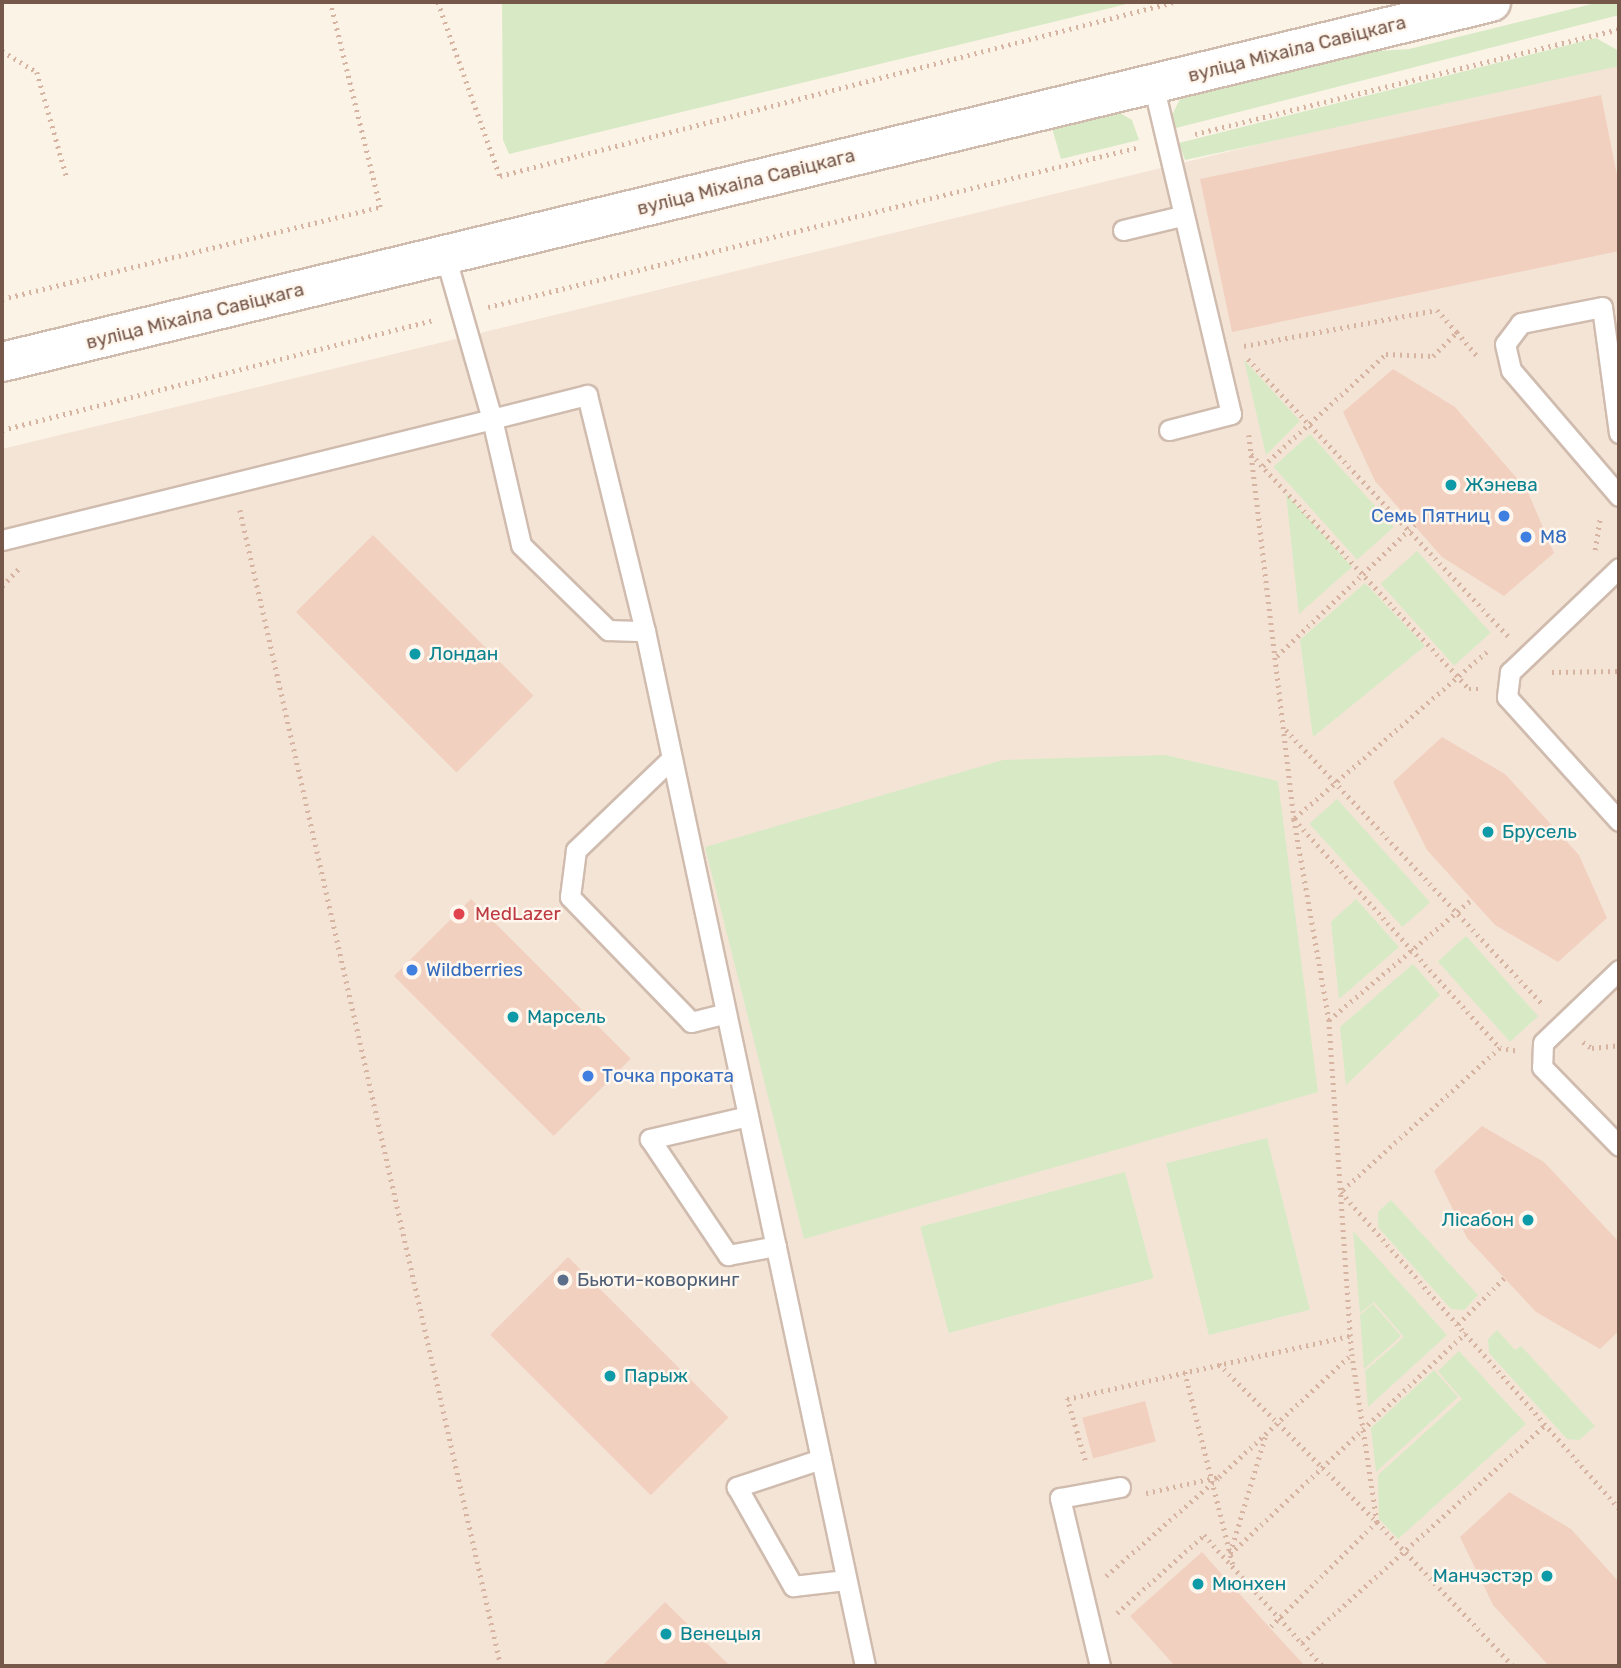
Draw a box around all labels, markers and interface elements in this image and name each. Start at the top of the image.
street label: вуліца Міхаіла Савіцкага [1186,11,1408,87]
street label: вуліца Міхаіла Савіцкага [635,144,857,220]
street label: вуліца Міхаіла Савіцкага [84,278,306,354]
place label: Жэнева [1465,474,1538,496]
marker: Жэнева [1443,477,1459,493]
place label: Семь Пятниц [1371,505,1490,527]
marker: Семь Пятниц [1496,508,1512,524]
place label: М8 [1540,526,1567,548]
marker: М8 [1518,529,1534,545]
place label: Лондан [429,643,498,665]
marker: Лондан [407,646,423,662]
place label: Брусель [1502,821,1577,843]
marker: Брусель [1480,824,1496,840]
place label: MedLazer [475,903,561,925]
marker: MedLazer [449,904,469,924]
place label: Wildberries [426,959,523,981]
marker: Wildberries [404,962,420,978]
place label: Марсель [527,1006,605,1028]
marker: Марсель [505,1009,521,1025]
place label: Точка проката [602,1065,734,1087]
marker: Точка проката [580,1068,596,1084]
place label: Лісабон [1442,1209,1514,1231]
marker: Лісабон [1520,1212,1536,1228]
place label: Бьюти-коворкинг [577,1269,739,1291]
marker: Бьюти-коворкинг [555,1272,571,1288]
place label: Парыж [624,1365,688,1387]
marker: Парыж [602,1368,618,1384]
place label: Манчэстэр [1433,1565,1533,1587]
marker: Манчэстэр [1539,1568,1555,1584]
place label: Мюнхен [1212,1573,1286,1595]
marker: Мюнхен [1190,1576,1206,1592]
place label: Венецыя [680,1623,761,1645]
marker: Венецыя [658,1626,674,1642]

